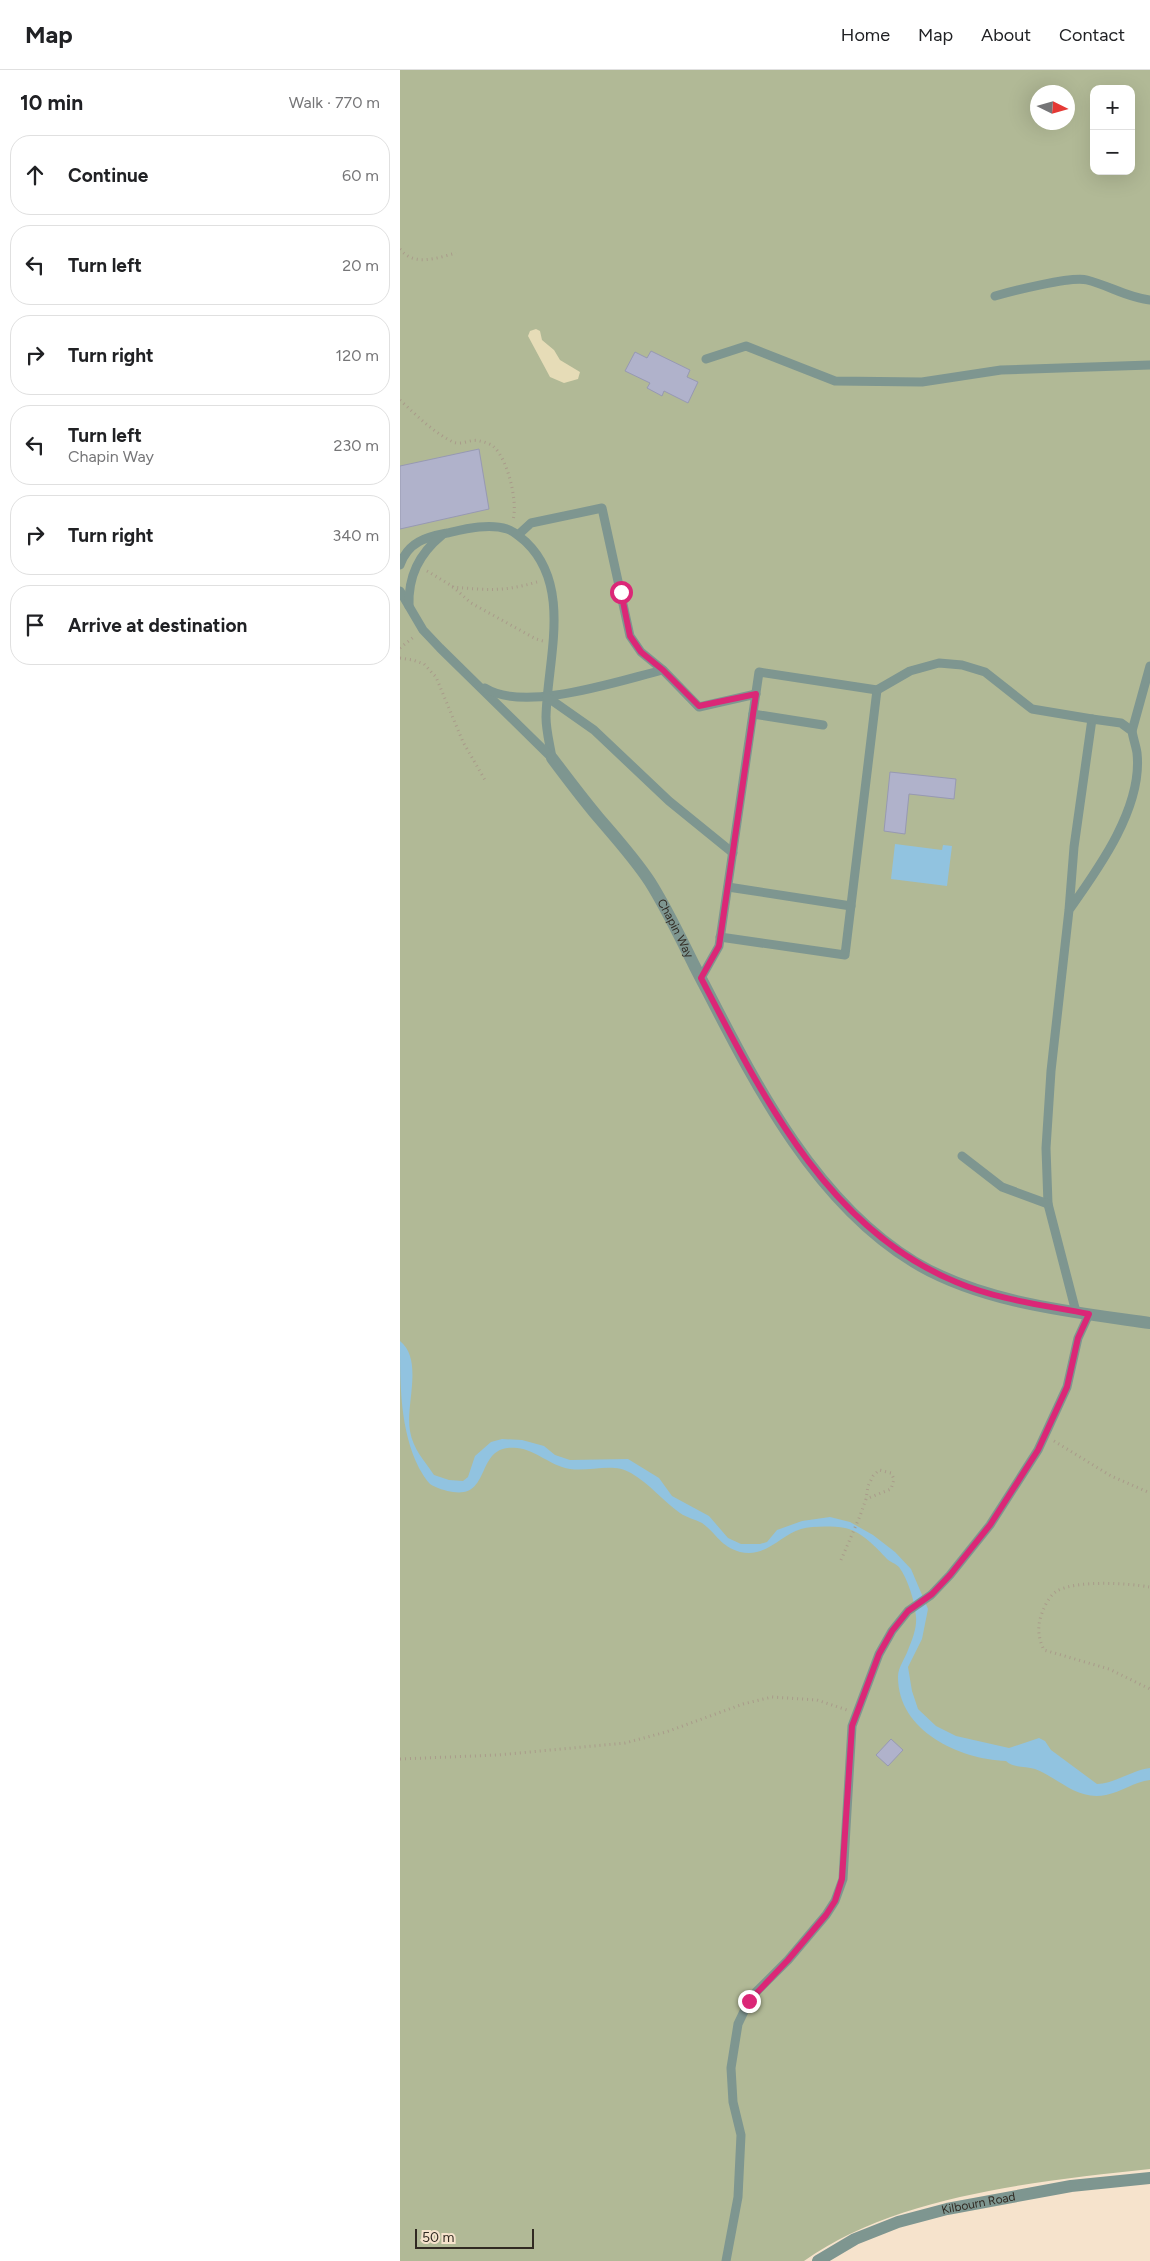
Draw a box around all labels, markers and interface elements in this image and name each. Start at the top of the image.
text: Map [25,20,73,49]
text: Home [841,24,890,46]
text: Map [918,24,953,46]
text: About [981,24,1031,46]
text: Contact [1059,24,1125,46]
north arrow [1030,85,1075,130]
map controls [1090,85,1135,175]
button: + [1090,85,1135,130]
text: 10 min [20,90,83,115]
text: Walk · 770 m [289,93,380,112]
button: − [1090,130,1135,175]
icon: ahead [21,161,49,189]
text: Continue [68,164,148,187]
text: 60 m [342,166,379,185]
icon: left [21,251,49,279]
text: Turn left [68,254,142,277]
text: 20 m [342,256,379,275]
icon: right [21,341,49,369]
text: Turn right [68,344,154,367]
text: 120 m [336,346,379,365]
text: Turn left [68,424,142,447]
icon: left [21,431,49,459]
text: 230 m [334,436,379,455]
text: Chapin Way [68,447,154,466]
icon: right [21,521,49,549]
text: Turn right [68,524,154,547]
text: 340 m [333,526,379,545]
route start [610,581,633,604]
icon: arrive [21,611,49,639]
text: Arrive at destination [68,614,247,637]
street label: Chapin Way [654,896,697,961]
route end [738,1990,761,2013]
street label: Kilbourn Road [940,2189,1017,2217]
scale bar [415,2226,534,2249]
text: 50 m [422,2229,454,2246]

